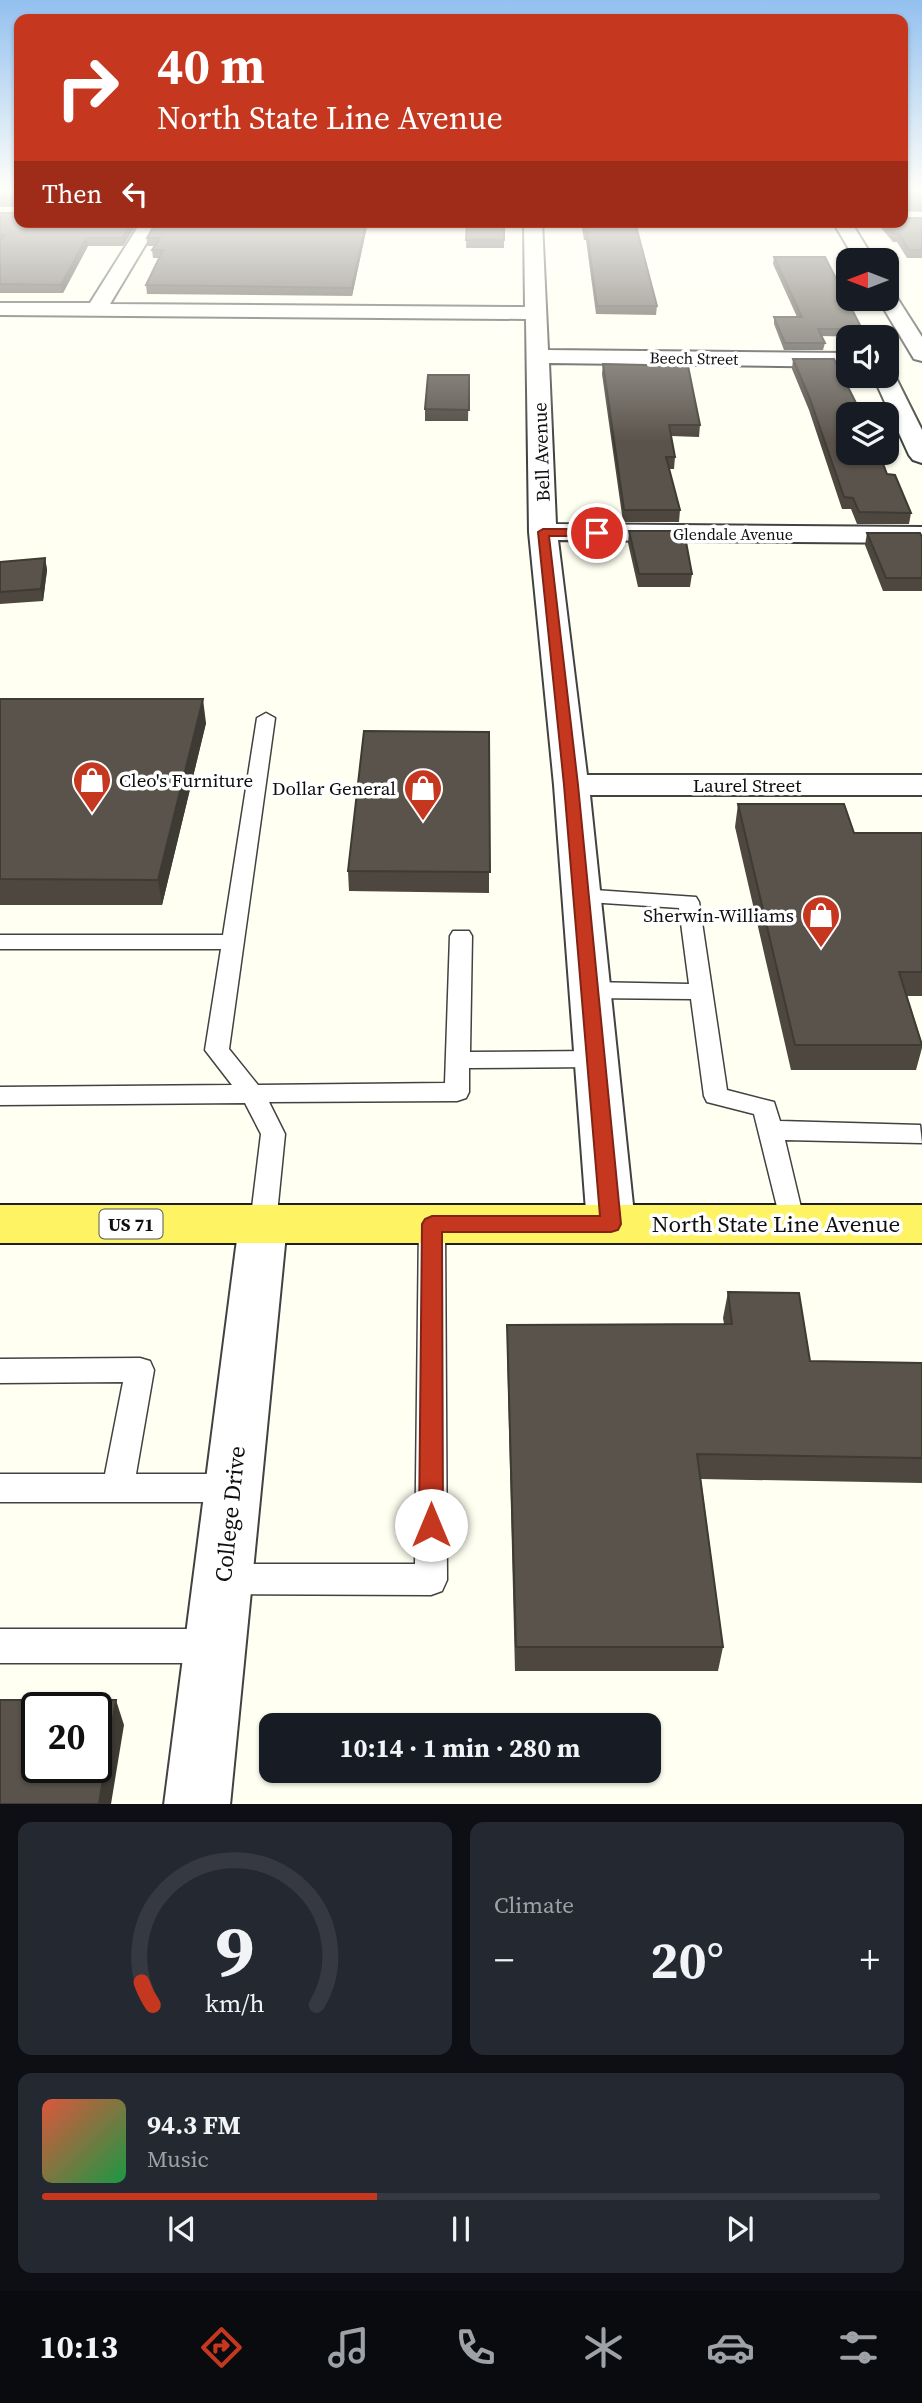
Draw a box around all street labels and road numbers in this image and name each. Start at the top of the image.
street label: Beech Street [649,346,739,370]
street label: Bell Avenue [526,402,556,502]
street label: Glendale Avenue [673,523,793,545]
street label: Laurel Street [693,772,802,798]
street label: North State Line Avenue [652,1208,900,1240]
road number: US 71 [100,1210,162,1238]
street label: College Drive [207,1444,253,1584]

